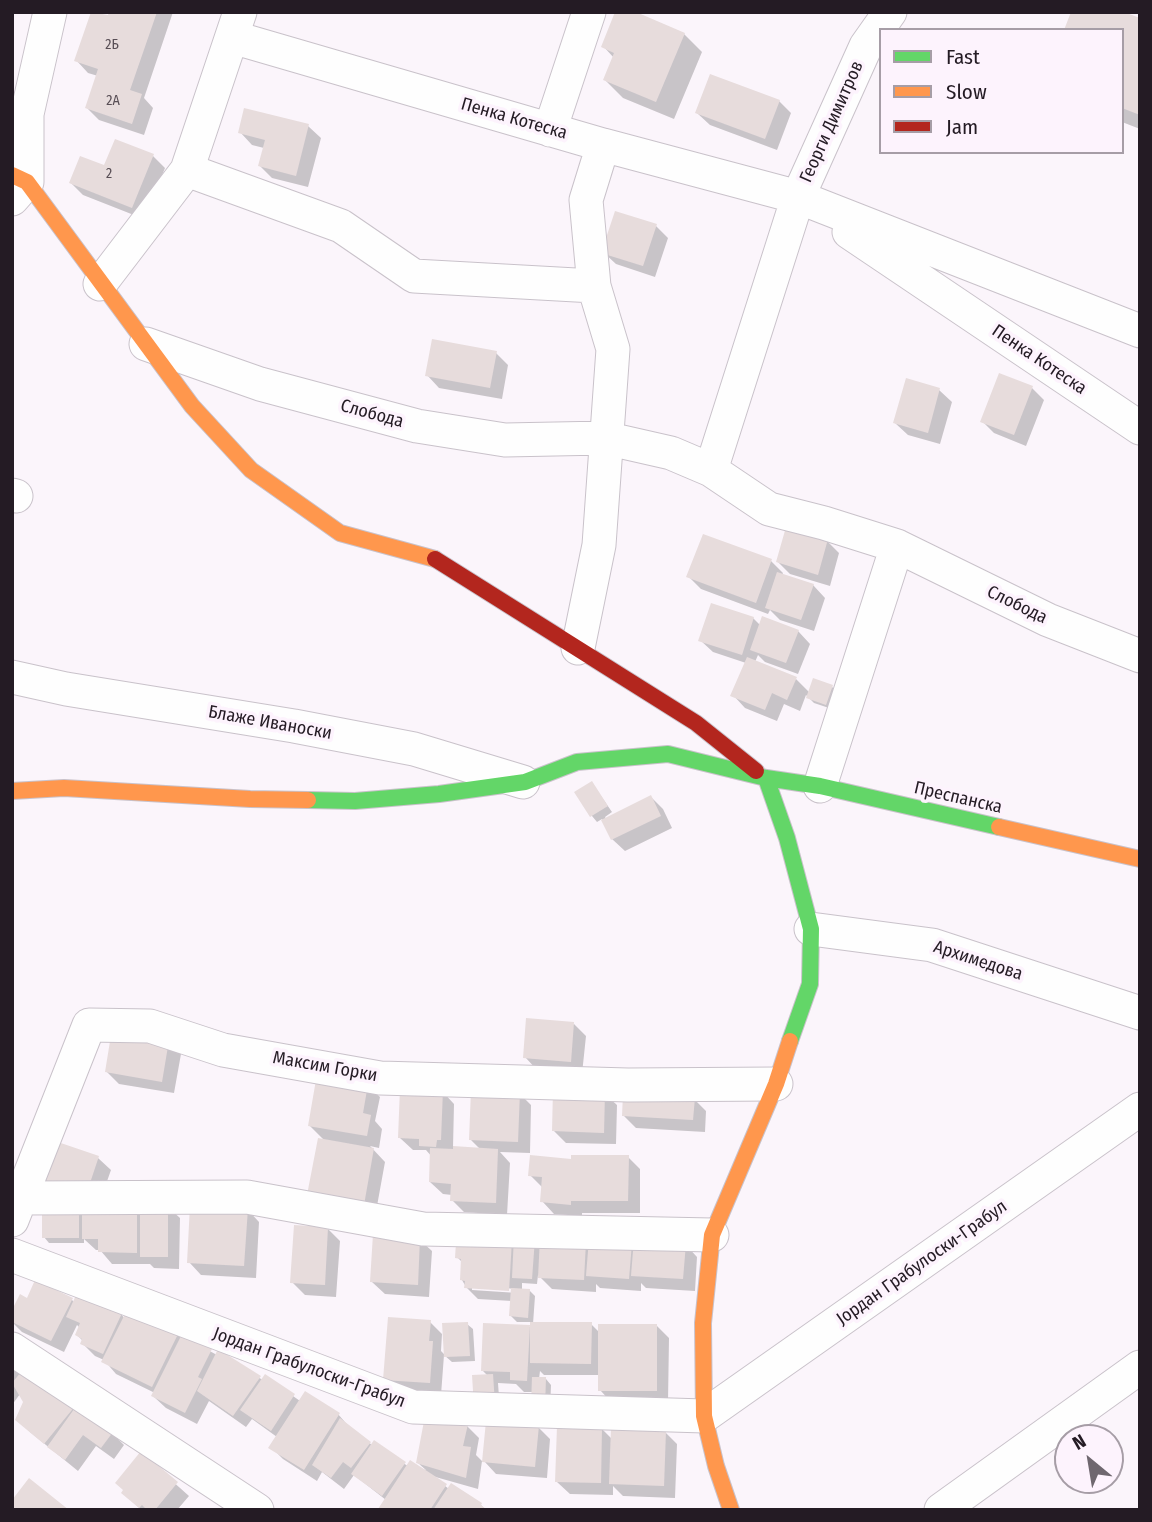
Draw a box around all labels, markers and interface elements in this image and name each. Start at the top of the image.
legend [879,28,1124,154]
house number: 2Б [105,37,119,53]
text: Fast [946,44,980,70]
street label: Георги Димитров [795,58,869,186]
text: Slow [946,79,987,105]
house number: 2А [106,93,120,109]
street label: Пенка Котеска [458,94,570,144]
text: Jam [946,114,978,140]
house number: 2 [106,166,112,182]
street label: Пенка Котеска [988,320,1090,400]
street label: Слобода [338,395,406,433]
street label: Слобода [983,581,1051,629]
street label: Блаже Иваноски [206,701,334,745]
street label: Преспанска [912,777,1004,819]
street label: Архимедова [931,936,1025,986]
street label: Максим Горки [271,1047,379,1087]
street label: Јордан Грабулоски-Грабул [833,1196,1011,1330]
street label: Јордан Грабулоски-Грабул [210,1323,408,1413]
north arrow [1054,1424,1124,1494]
text: N [1069,1429,1090,1455]

